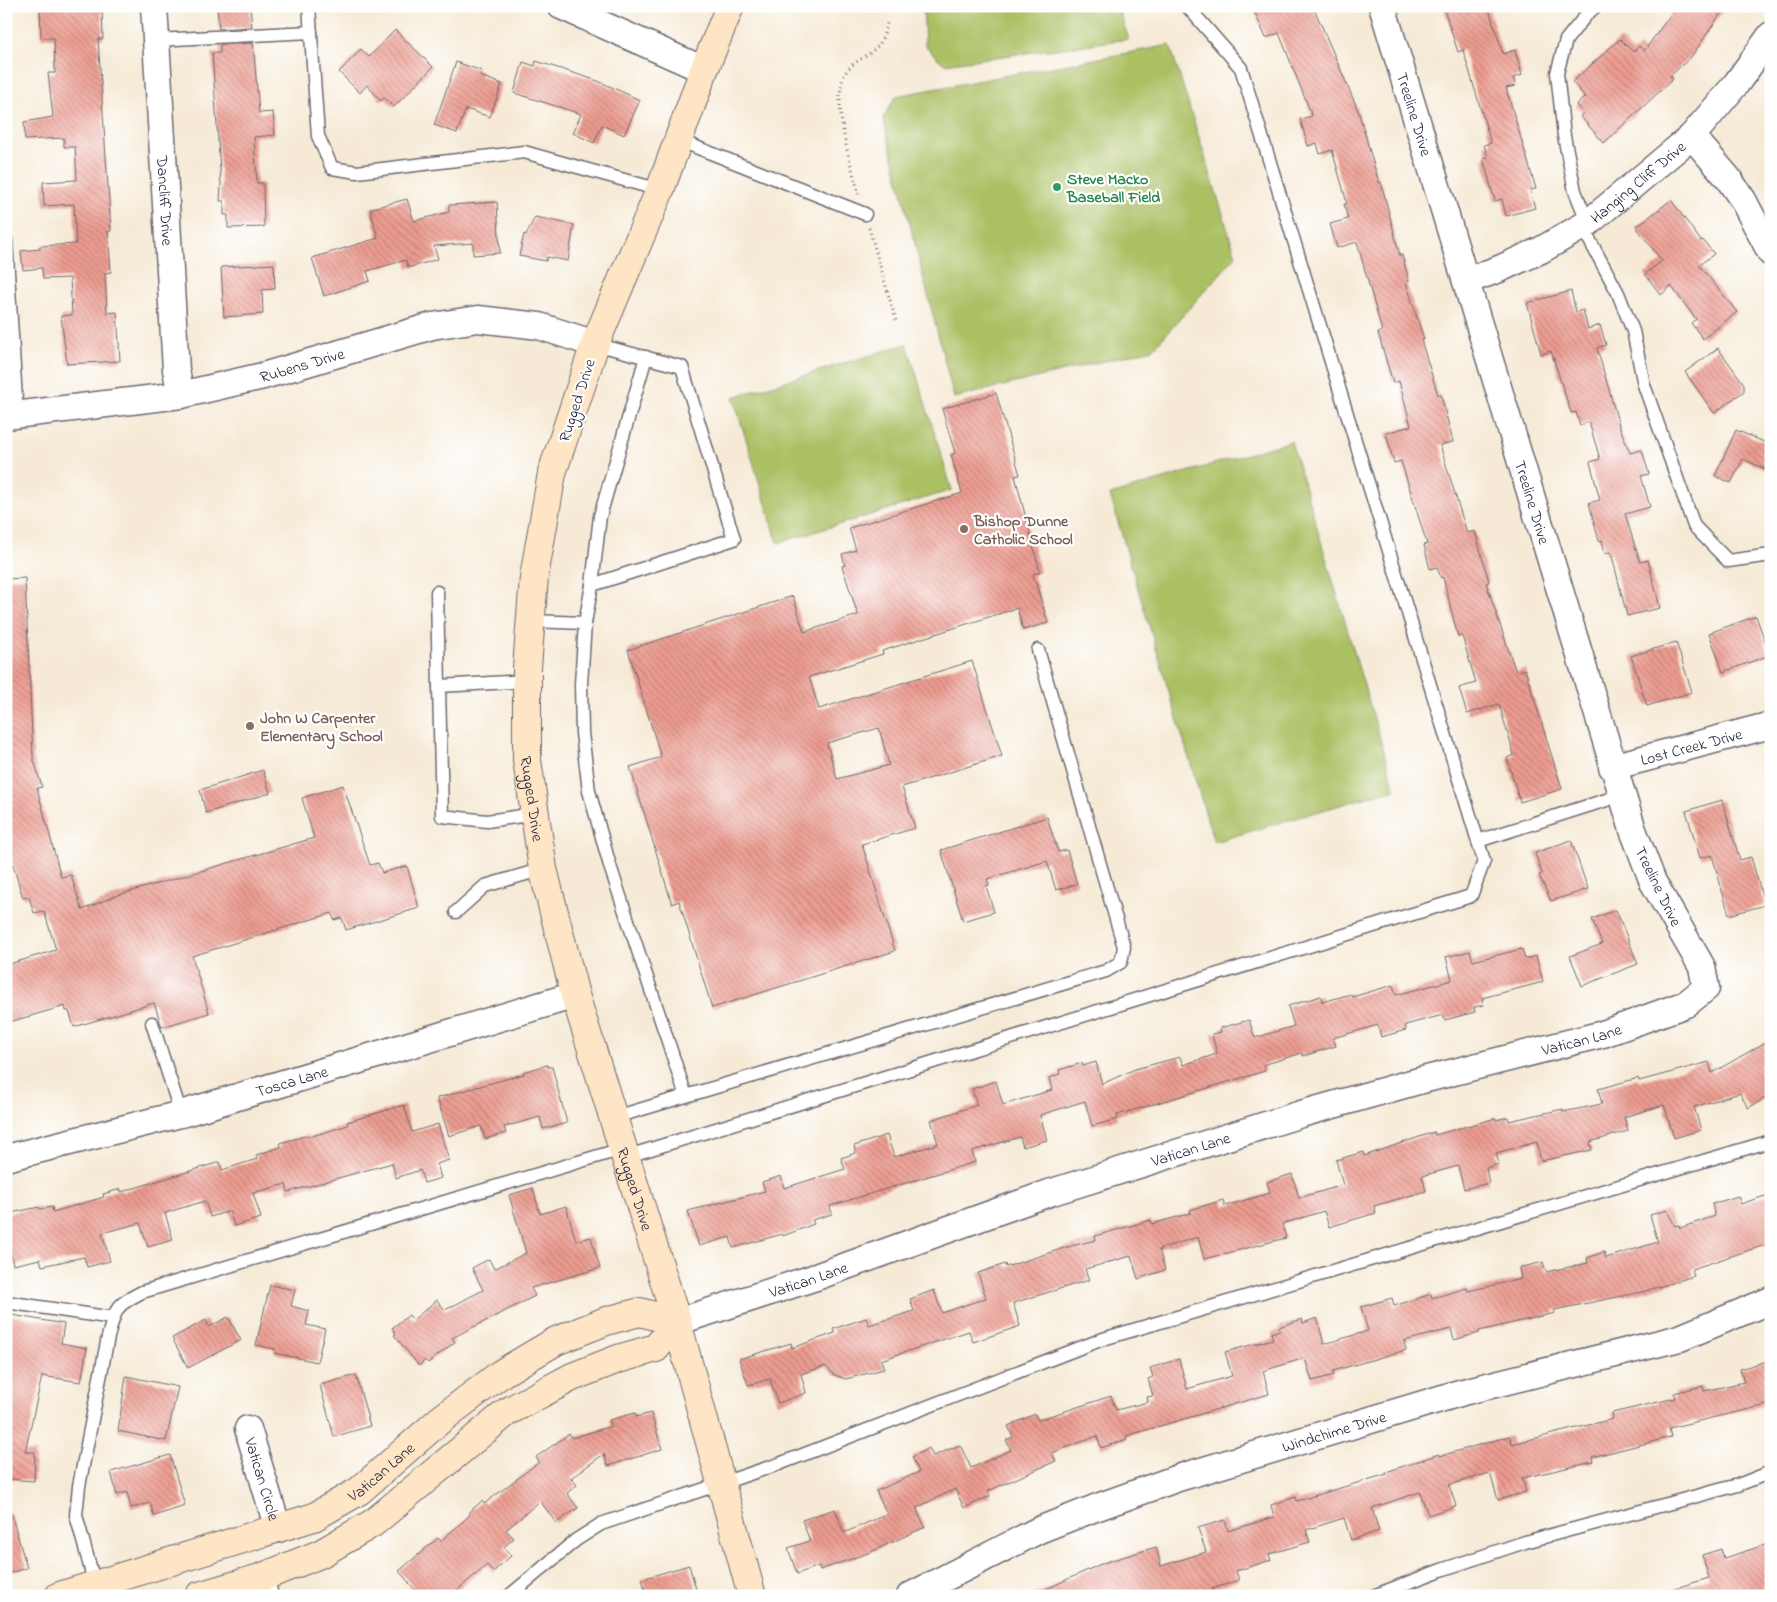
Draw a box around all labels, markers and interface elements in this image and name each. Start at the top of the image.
street label: Treeline Drive [1389,70,1437,160]
street label: Hanging Cliff Drive [1586,135,1693,230]
street label: Dancliff Drive [149,154,179,247]
place label: Steve Macko Baseball Field [1066,168,1160,210]
marker: Steve Macko Baseball Field [1051,181,1063,193]
street label: Rubens Drive [257,342,348,390]
street label: Rugged Drive [553,355,603,445]
street label: Treeline Drive [1507,458,1555,548]
place label: Bishop Dunne Catholic School [973,510,1073,552]
marker: Bishop Dunne Catholic School [958,523,970,535]
place label: John W Carpenter Elementary School [260,707,383,750]
marker: John W Carpenter Elementary School [244,720,256,732]
street label: Lost Creek Drive [1638,723,1746,773]
street label: Rugged Drive [513,755,549,844]
street label: Treeline Drive [1627,843,1687,932]
street label: Vatican Lane [1538,1018,1626,1063]
street label: Tosca Lane [253,1060,332,1105]
street label: Vatican Lane [1147,1127,1234,1175]
street label: Rugged Drive [609,1145,658,1235]
street label: Vatican Lane [765,1256,852,1306]
street label: Windchime Drive [1279,1406,1390,1460]
street label: Vatican Circle [237,1434,285,1525]
street label: Vatican Lane [343,1437,421,1510]

